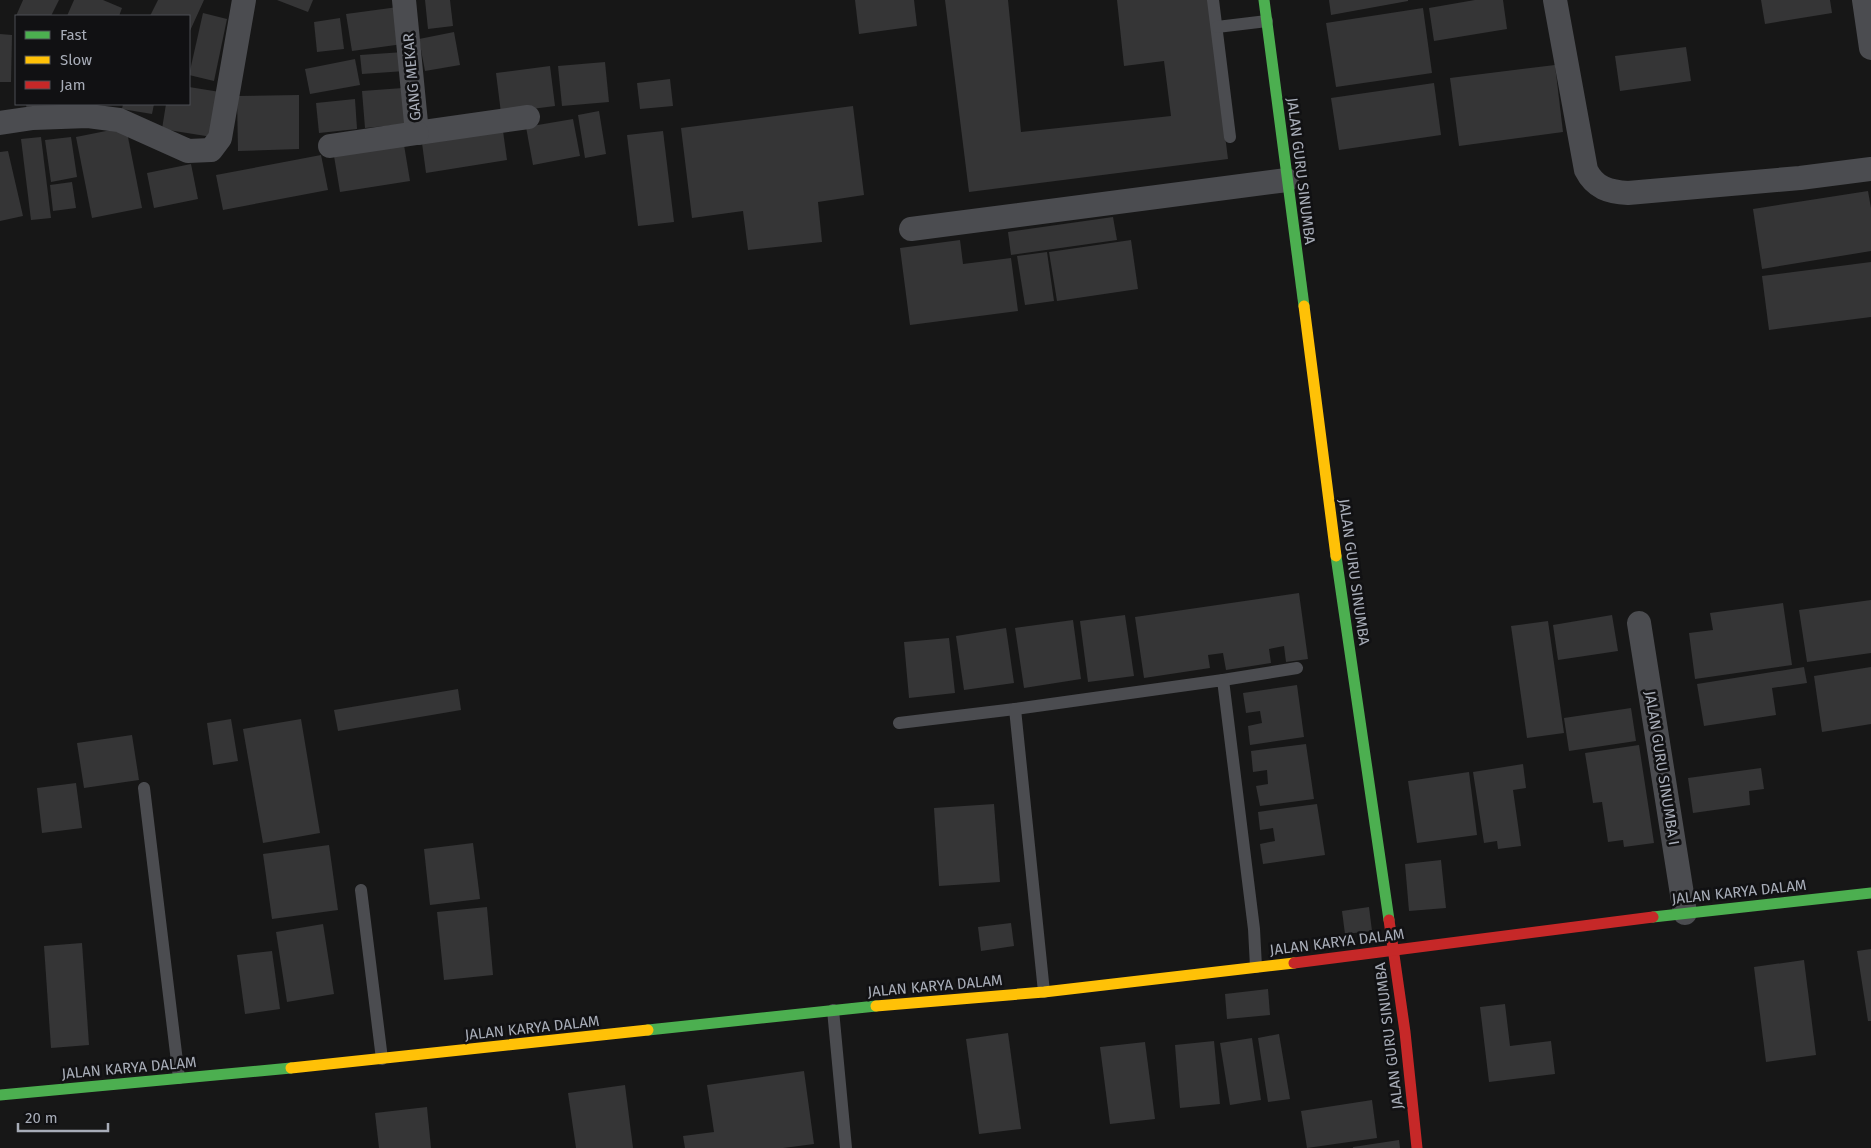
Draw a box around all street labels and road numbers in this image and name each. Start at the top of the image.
street label: GANG MEKAR [399,32,425,122]
street label: JALAN GURU SINUMBA [1283,97,1319,246]
street label: JALAN GURU SINUMBA [1335,498,1373,647]
street label: JALAN GURU SINUMBA I [1641,689,1683,847]
street label: JALAN KARYA DALAM [1671,876,1807,908]
street label: JALAN KARYA DALAM [1269,925,1405,959]
street label: JALAN GURU SINUMBA [1371,961,1407,1110]
street label: JALAN KARYA DALAM [867,971,1003,1001]
street label: JALAN KARYA DALAM [464,1012,600,1044]
street label: JALAN KARYA DALAM [61,1053,197,1083]

